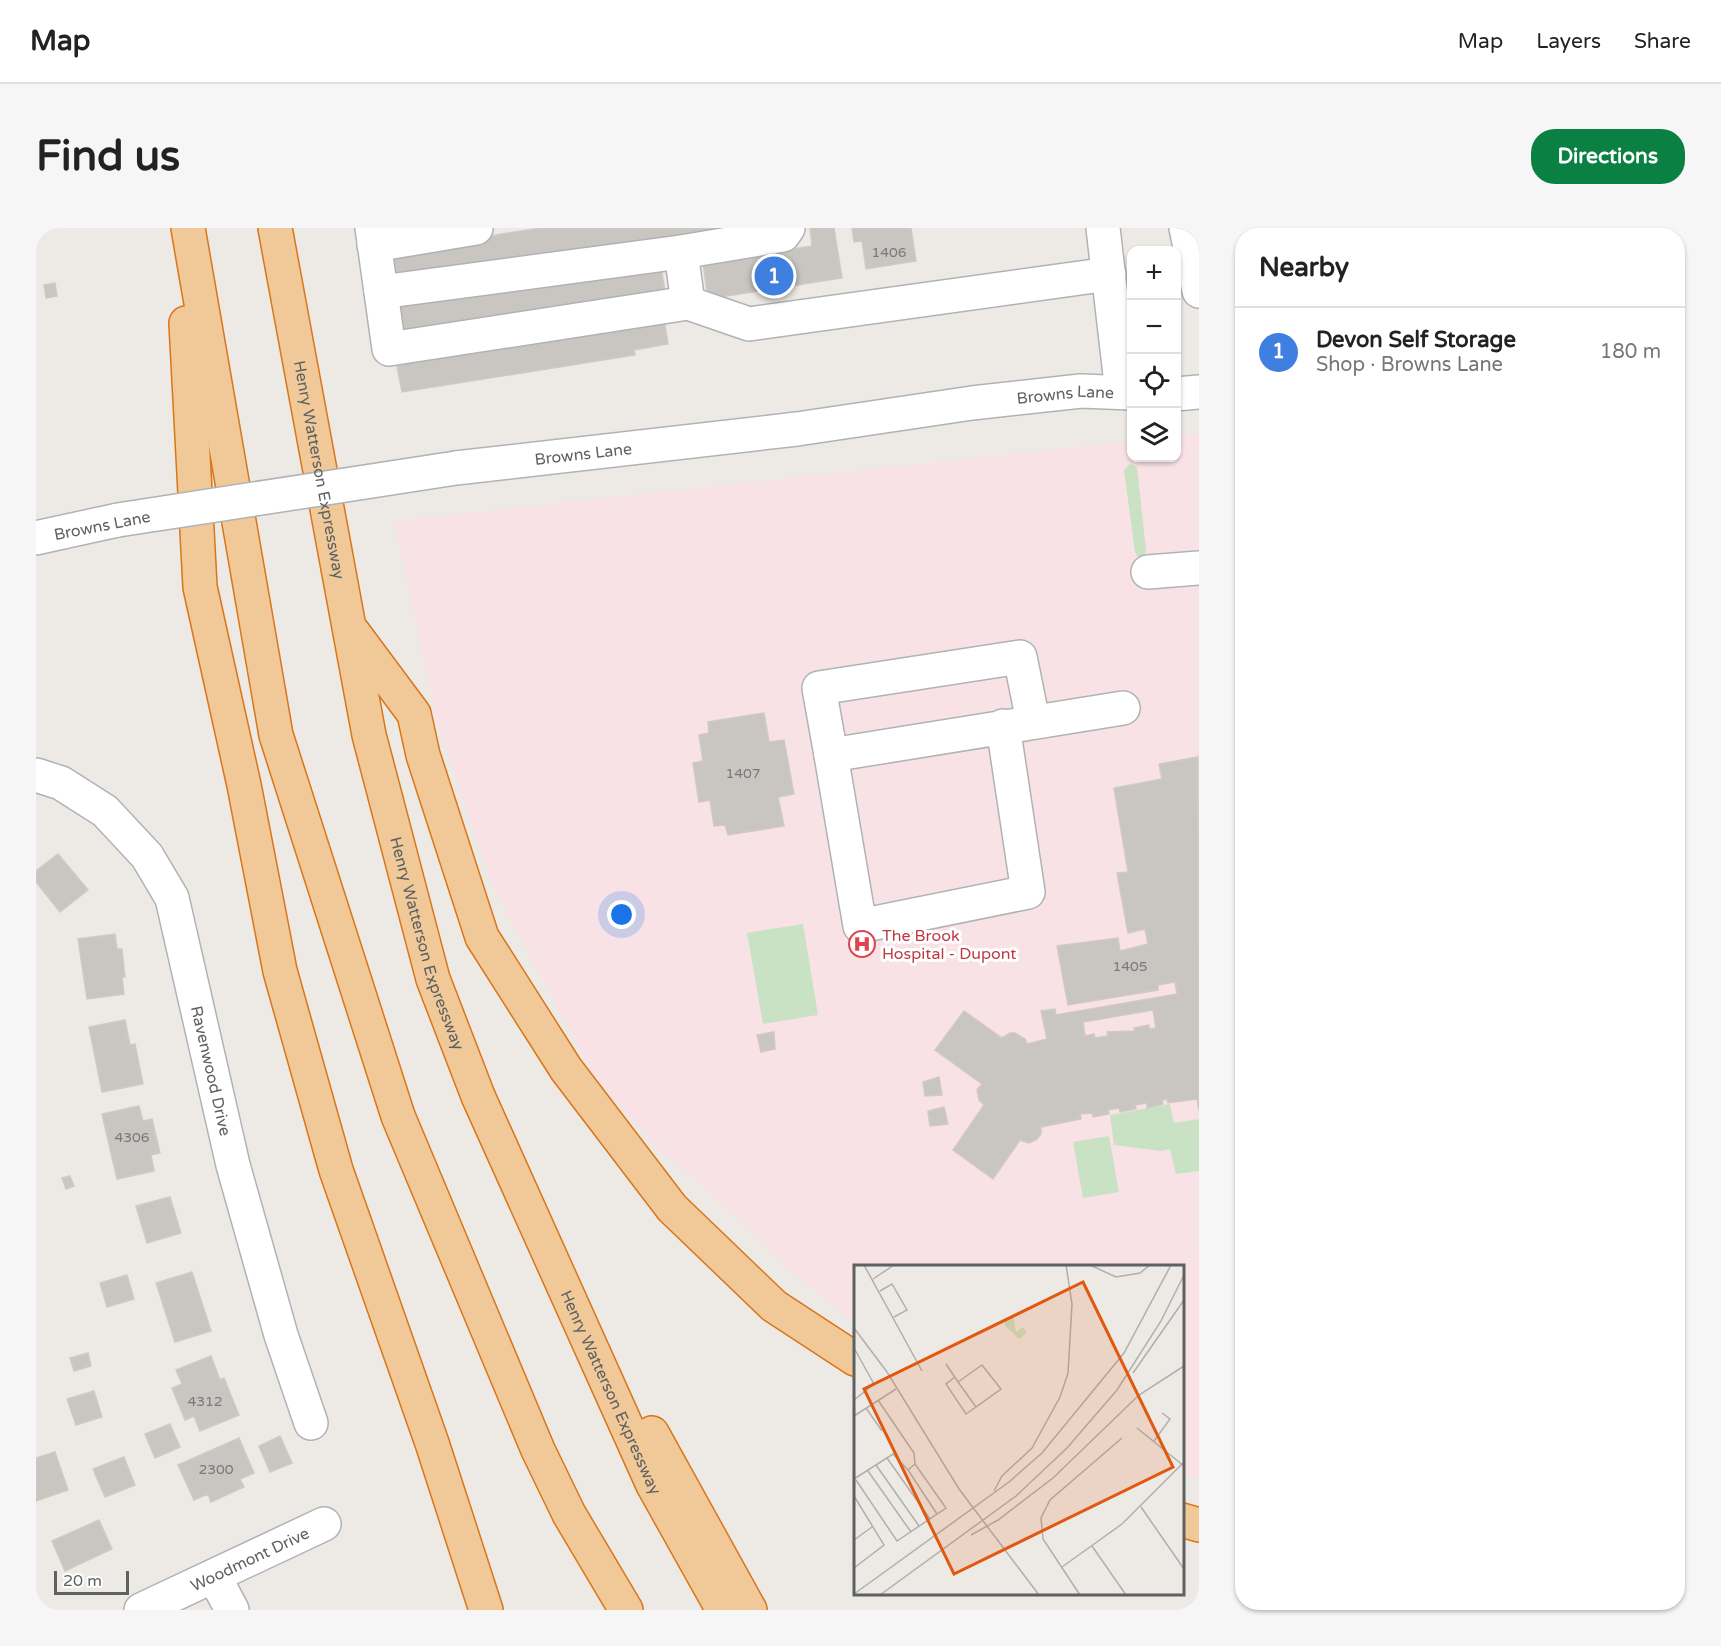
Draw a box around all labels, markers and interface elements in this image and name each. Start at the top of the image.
text: Map [30,24,90,58]
text: Map [1458,29,1503,54]
text: Layers [1536,29,1601,54]
text: Share [1634,29,1691,54]
button: Directions [1531,129,1685,184]
text: Find us [36,131,180,182]
house number: 1406 [871,244,907,261]
map controls [1127,246,1181,462]
button: + [1127,246,1181,300]
text: Nearby [1259,252,1349,283]
pin: 1 [754,254,794,298]
button: − [1127,300,1181,354]
text: Devon Self Storage [1316,327,1516,353]
text: 1 [1272,340,1285,364]
text: 180 m [1600,340,1661,364]
text: Shop · Browns Lane [1316,353,1503,377]
button: locate [1127,354,1181,408]
street label: Henry Watterson Expressway [289,359,349,581]
street label: Browns Lane [1016,382,1114,409]
button: layers [1127,408,1181,462]
street label: Browns Lane [534,439,633,470]
street label: Browns Lane [52,507,152,545]
house number: 1407 [725,765,761,782]
street label: Henry Watterson Expressway [385,835,468,1053]
your location [607,900,636,929]
place label: The Brook Hospital - Dupont [882,926,1016,964]
hospital icon: The Brook Hospital - Dupont [847,929,877,959]
house number: 1405 [1112,958,1148,975]
street label: Ravenwood Drive [186,1004,235,1138]
house number: 4306 [114,1129,150,1146]
inset map [854,1265,1184,1595]
street label: Henry Watterson Expressway [556,1287,666,1499]
house number: 4312 [187,1393,223,1410]
house number: 2300 [198,1461,234,1478]
street label: Woodmont Drive [188,1523,313,1596]
scale bar [54,1568,129,1596]
text: 20 m [63,1571,102,1591]

